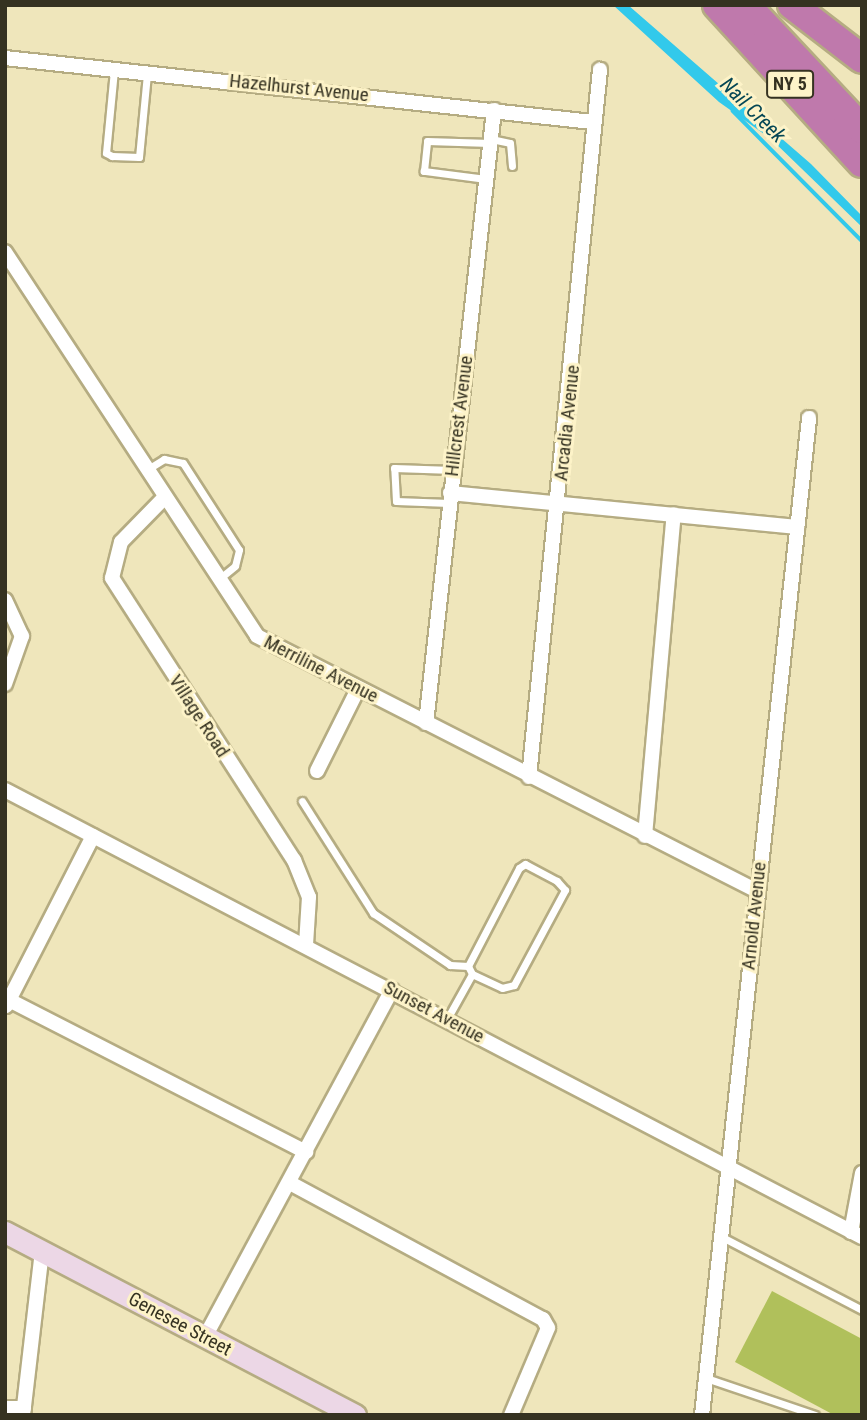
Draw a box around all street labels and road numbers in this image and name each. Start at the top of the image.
street label: Hazelhurst Avenue [228,69,370,107]
road number: NY 5 [766,70,814,98]
street label: Hillcrest Avenue [440,354,478,478]
street label: Arcadia Avenue [550,364,584,482]
street label: Merriline Avenue [260,630,382,708]
street label: Village Road [164,671,234,761]
street label: Arnold Avenue [737,861,771,971]
street label: Sunset Avenue [380,976,488,1048]
street label: Genesee Street [124,1287,236,1361]

